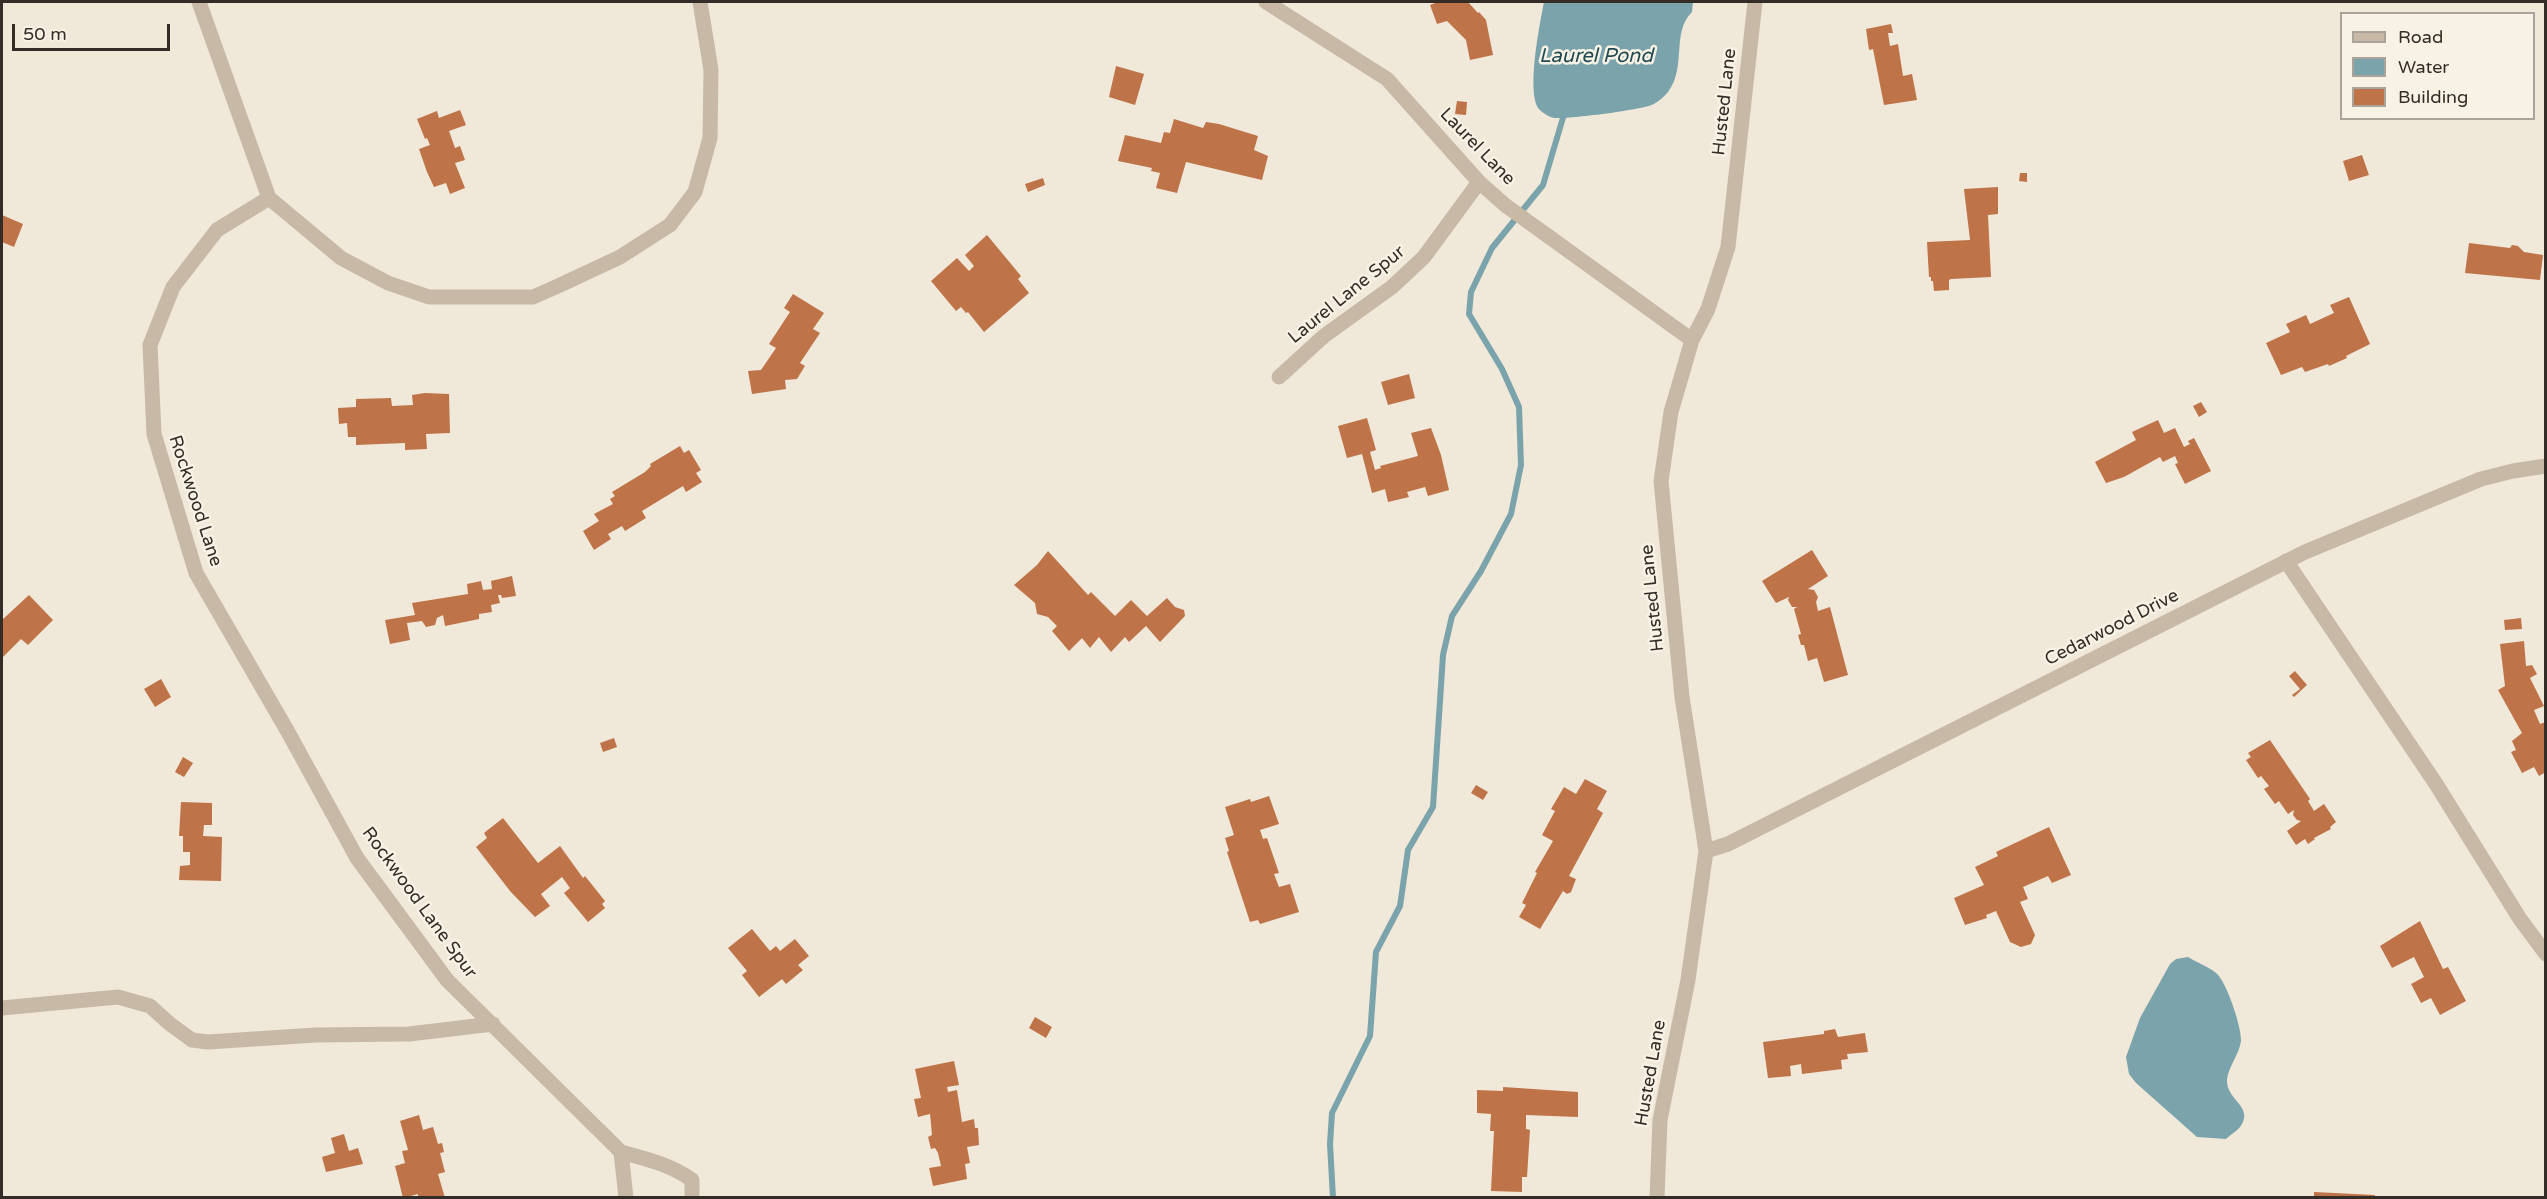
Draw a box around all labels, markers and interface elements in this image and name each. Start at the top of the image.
scale bar [15,12,172,50]
legend [2340,12,2535,120]
text: 50 m [23,23,67,45]
text: Road [2398,26,2443,48]
water label: Laurel Pond [1539,45,1653,69]
street label: Husted Lane [1709,47,1741,157]
text: Water [2398,56,2449,78]
text: Building [2398,86,2468,108]
street label: Laurel Lane [1435,104,1519,190]
street label: Laurel Lane Spur [1284,241,1410,349]
street label: Rockwood Lane [164,433,226,569]
street label: Husted Lane [1637,543,1669,653]
street label: Cedarwood Drive [2042,585,2182,671]
street label: Rockwood Lane Spur [357,823,481,983]
street label: Husted Lane [1631,1018,1671,1128]

